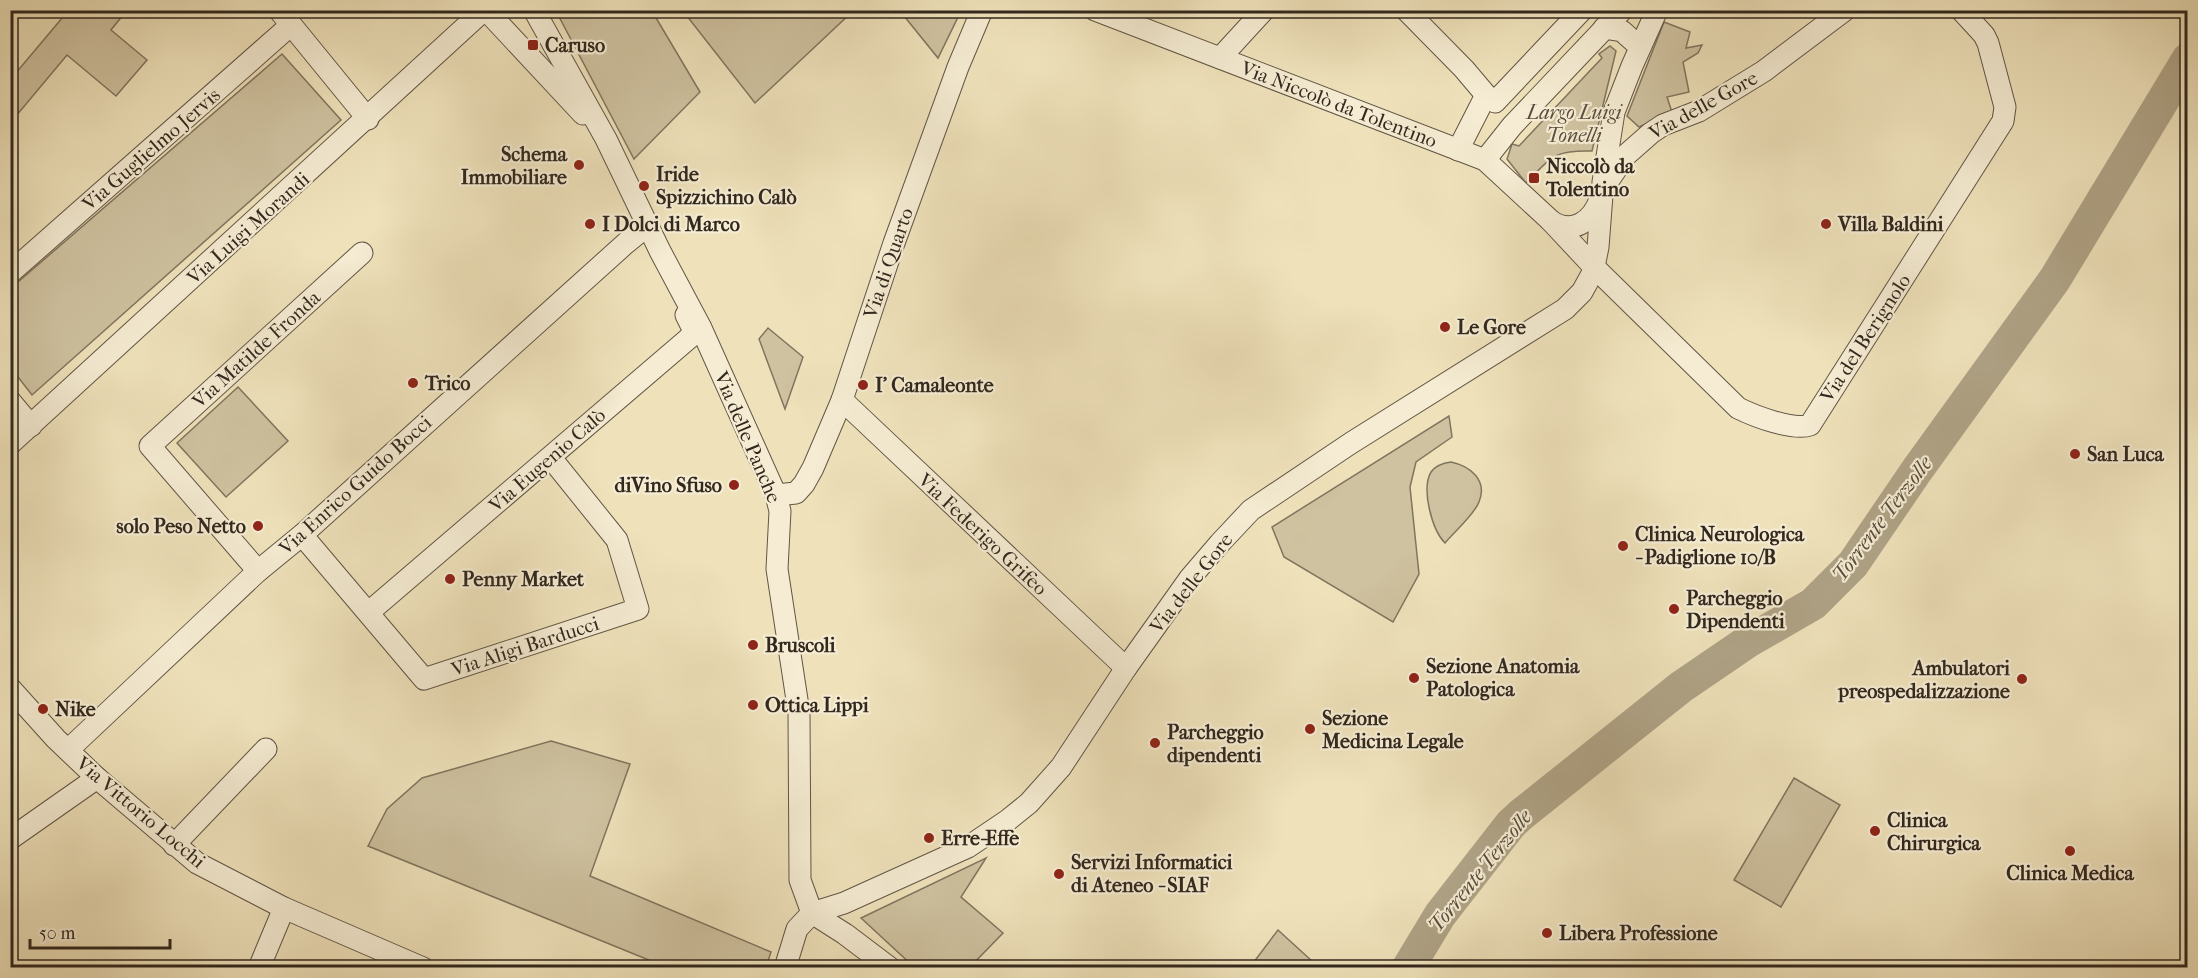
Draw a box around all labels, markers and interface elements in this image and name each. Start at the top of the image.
place label: Caruso [545,34,605,57]
marker: Caruso [526,38,540,52]
street label: Via Niccolò da Tolentino [1237,56,1440,152]
street label: Via delle Gore [1644,66,1762,145]
street label: Via Guglielmo Jervis [77,83,225,216]
park label: Largo Luigi Tonelli [1524,101,1623,147]
place label: Schema Immobiliare [461,143,568,189]
place label: Niccolò da Tolentino [1545,155,1635,201]
marker: Schema Immobiliare [572,158,586,172]
place label: Iride Spizzichino Calò [656,163,797,209]
street label: Via Luigi Morandi [182,167,314,290]
marker: Niccolò da Tolentino [1527,171,1541,185]
marker: Iride Spizzichino Calò [637,179,651,193]
street label: Via di Quarto [858,205,918,322]
place label: I Dolci di Marco [602,213,740,236]
place label: Villa Baldini [1837,213,1945,236]
marker: I Dolci di Marco [583,217,597,231]
marker: Villa Baldini [1819,217,1833,231]
street label: Via del Berignolo [1815,270,1915,407]
street label: Via Matilde Fronda [187,285,326,414]
place label: Le Gore [1457,316,1526,339]
marker: Le Gore [1438,320,1452,334]
street label: Via delle Panche [709,367,786,506]
place label: Trico [424,372,470,395]
place label: I' Camaleonte [875,374,994,397]
marker: Trico [406,376,420,390]
marker: I' Camaleonte [856,378,870,392]
street label: Via Eugenio Calò [484,404,610,518]
street label: Via Enrico Guido Bocci [274,411,436,561]
place label: San Luca [2087,443,2165,466]
marker: San Luca [2068,447,2082,461]
water label: Torrente Terzolle [1827,451,1937,586]
street label: Via Federigo Grifeo [913,468,1052,600]
place label: diVino Sfuso [615,474,722,497]
marker: diVino Sfuso [727,478,741,492]
place label: solo Peso Netto [116,515,246,538]
marker: solo Peso Netto [251,519,265,533]
place label: Clinica Neurologica - Padiglione 10/B [1635,523,1805,569]
street label: Via delle Gore [1145,529,1238,639]
marker: Clinica Neurologica - Padiglione 10/B [1616,539,1630,553]
place label: Penny Market [462,568,585,591]
marker: Penny Market [443,572,457,586]
place label: Parcheggio Dipendenti [1686,587,1786,633]
marker: Parcheggio Dipendenti [1667,602,1681,616]
street label: Via Aligi Barducci [447,612,602,681]
place label: Bruscoli [765,634,837,657]
marker: Bruscoli [746,638,760,652]
place label: Sezione Anatomia Patologica [1426,655,1580,701]
place label: Ambulatori preospedalizzazione [1837,657,2011,703]
marker: Sezione Anatomia Patologica [1407,671,1421,685]
marker: Ambulatori preospedalizzazione [2015,672,2029,686]
place label: Ottica Lippi [765,694,870,717]
place label: Nike [55,698,96,721]
marker: Ottica Lippi [746,698,760,712]
marker: Nike [36,702,50,716]
place label: Sezione Medicina Legale [1321,707,1464,753]
place label: Parcheggio dipendenti [1167,721,1264,767]
marker: Sezione Medicina Legale [1303,722,1317,736]
marker: Parcheggio dipendenti [1148,736,1162,750]
street label: Via Vittorio Locchi [71,751,210,873]
water label: Torrente Terzolle [1423,805,1537,937]
place label: Clinica Chirurgica [1887,809,1981,855]
marker: Clinica Chirurgica [1868,824,1882,838]
place label: Erre-Effe [941,827,1019,850]
marker: Erre-Effe [922,831,936,845]
marker: Clinica Medica [2063,844,2077,858]
place label: Servizi Informatici di Ateneo - SIAF [1071,851,1233,897]
place label: Clinica Medica [2006,862,2134,885]
marker: Servizi Informatici di Ateneo - SIAF [1052,867,1066,881]
scale bar [30,912,170,950]
place label: Libera Professione [1559,922,1718,945]
text: 50 m [39,923,76,944]
marker: Libera Professione [1540,926,1554,940]

